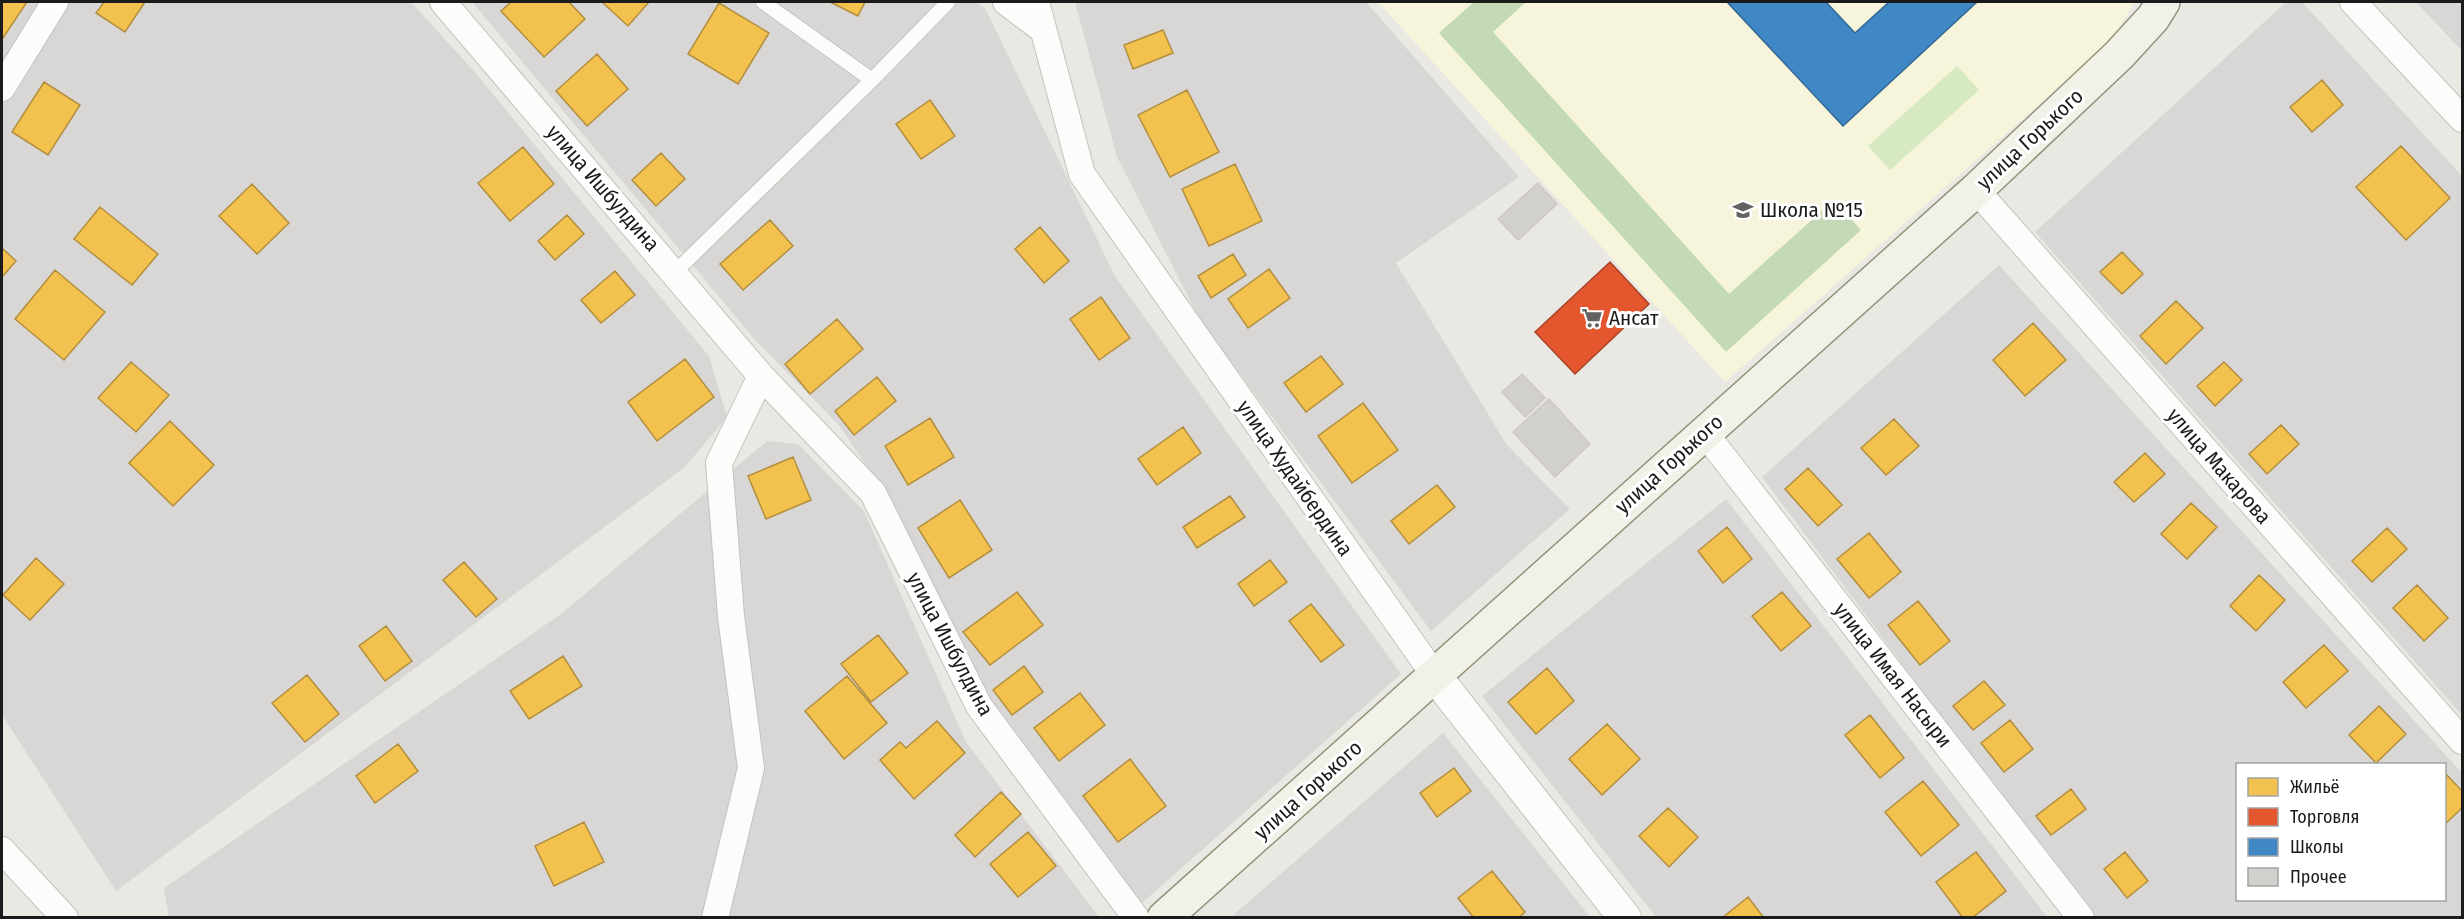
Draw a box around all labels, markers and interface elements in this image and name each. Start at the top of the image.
street label: улица Горького [1971,83,2089,195]
street label: улица Ишбулдина [541,119,665,257]
place label: Школа №15 [1760,197,1863,223]
school or university icon: Школа №15 [1731,198,1755,222]
place label: Ансат [1609,305,1659,331]
supermarket icon: Ансат [1580,306,1604,330]
street label: улица Худайбердина [1231,395,1359,561]
street label: улица Макарова [2161,403,2277,529]
street label: улица Горького [1610,409,1728,519]
street label: улица Ишбулдина [901,568,999,720]
street label: улица Имая Насыри [1828,597,1958,753]
street label: улица Горького [1249,735,1367,845]
legend [2236,763,2446,901]
text: Жильё [2290,776,2340,798]
text: Торговля [2290,806,2359,828]
text: Школы [2290,836,2344,858]
text: Прочее [2290,866,2347,888]

